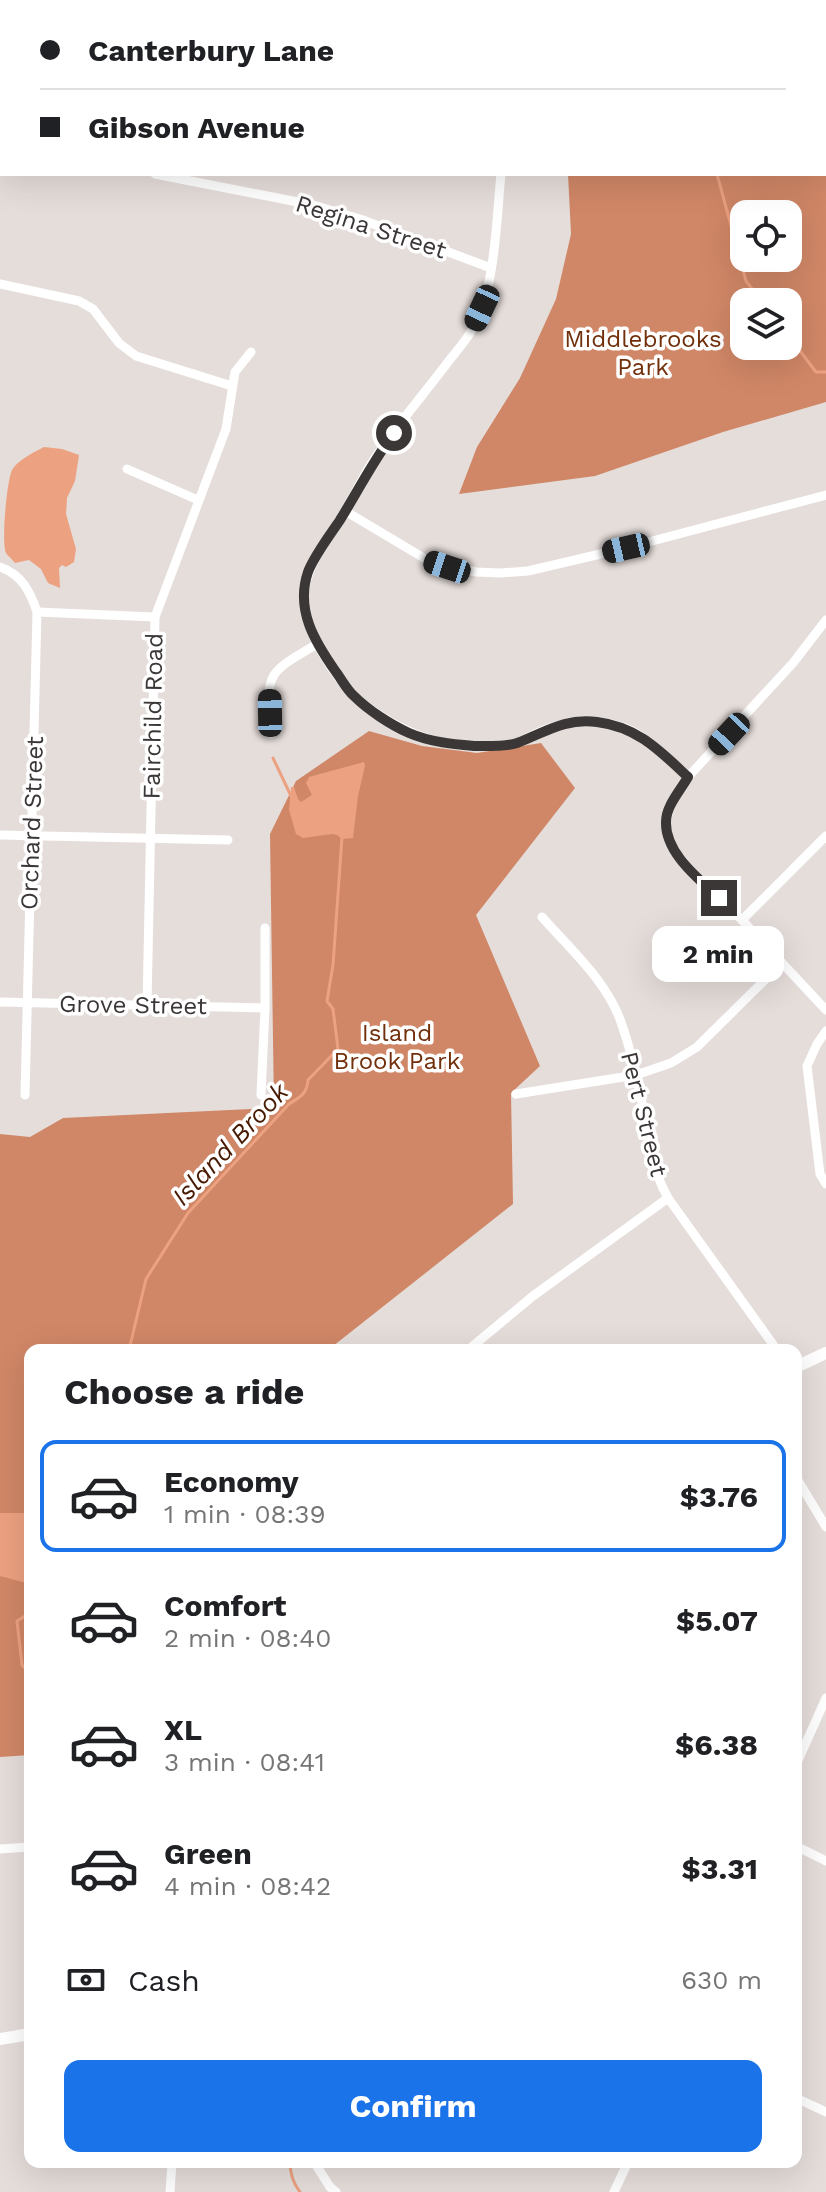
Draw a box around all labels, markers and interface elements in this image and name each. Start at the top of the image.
text: Canterbury Lane [88,33,334,68]
text: Gibson Avenue [88,110,305,145]
street label: Regina Street [292,189,450,265]
map controls [730,200,802,360]
button: locate [730,200,802,272]
car [461,281,503,335]
button: layers [730,288,802,360]
park label: Middlebrooks Park [564,325,722,381]
route start [376,415,412,451]
car [600,531,652,565]
car [420,548,474,586]
street label: Fairchild Road [138,632,168,800]
car [258,689,282,737]
car [704,708,754,760]
street label: Orchard Street [15,736,49,910]
route end [701,880,737,916]
callout: 2 min [653,926,785,982]
text: 2 min [682,939,754,969]
street label: Grove Street [59,990,207,1020]
park label: Island Brook Park [334,1019,461,1075]
street label: Pert Street [615,1049,673,1179]
water label: Island Brook [166,1076,295,1211]
text: Choose a ride [64,1371,304,1413]
icon: car [68,1460,140,1532]
text: Economy [164,1464,299,1499]
text: $3.76 [680,1479,758,1514]
text: 1 min · 08:39 [164,1499,326,1529]
icon: car [68,1584,140,1656]
text: Comfort [164,1588,286,1623]
text: $5.07 [676,1603,758,1638]
text: 2 min · 08:40 [164,1623,331,1653]
icon: car [68,1708,140,1780]
text: XL [164,1712,202,1747]
text: $6.38 [675,1727,758,1762]
text: 3 min · 08:41 [164,1747,325,1777]
icon: car [68,1832,140,1904]
text: Green [164,1836,252,1871]
text: $3.31 [682,1851,758,1886]
text: 4 min · 08:42 [164,1871,331,1901]
icon: cash [64,1958,108,2002]
text: Cash [128,1963,200,1998]
text: 630 m [681,1965,762,1995]
button: Confirm [64,2060,762,2152]

